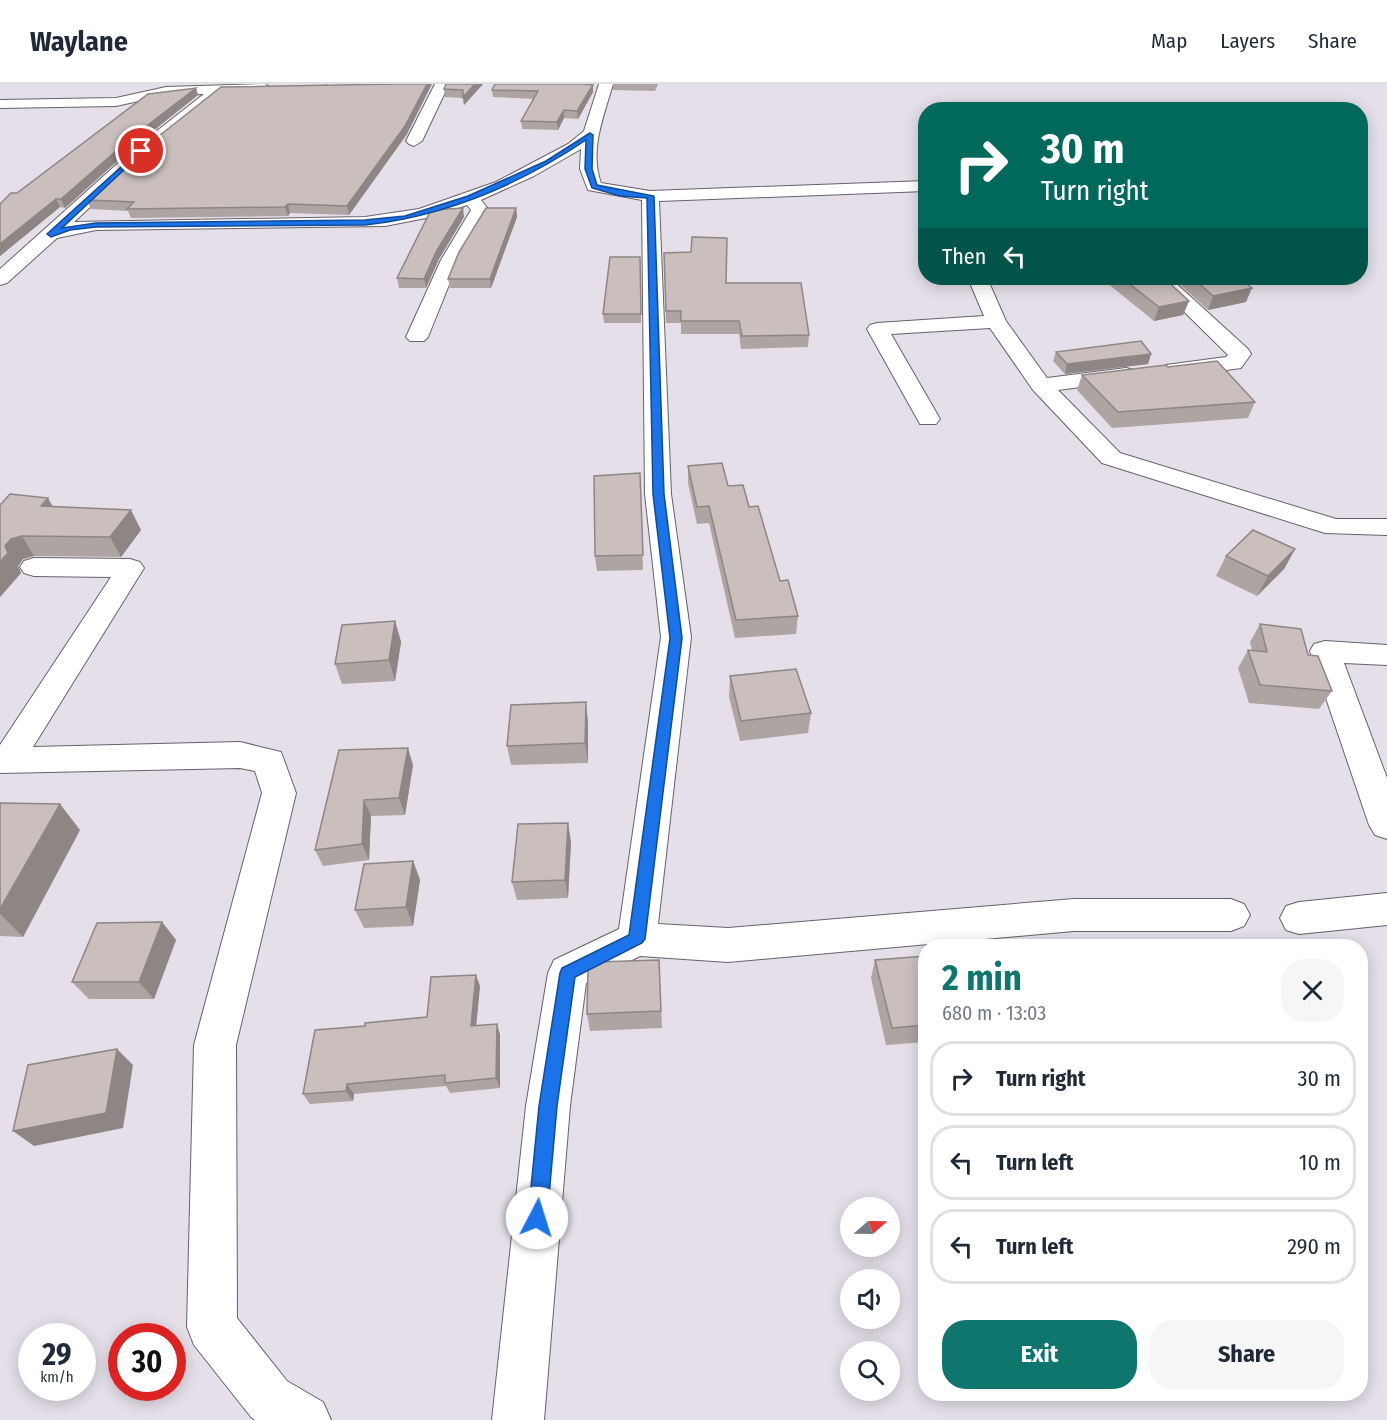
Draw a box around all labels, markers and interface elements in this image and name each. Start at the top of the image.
text: Waylane [30,25,128,58]
text: Map [1151,28,1187,54]
text: Layers [1220,28,1275,54]
text: Share [1308,28,1357,54]
text: 30 m [1041,124,1125,174]
pin [115,125,166,176]
icon: right [942,126,1020,204]
icon: arrive [124,134,157,167]
text: Turn right [1041,175,1149,207]
icon: left [998,240,1031,273]
text: Then [942,243,986,270]
text: 2 min [942,956,1022,1000]
button: close [1281,959,1344,1022]
text: 680 m · 13:03 [942,1001,1046,1025]
icon: right [945,1062,978,1095]
text: Turn right [996,1065,1085,1092]
text: 30 m [1298,1065,1341,1092]
icon: left [945,1146,978,1179]
text: Turn left [996,1149,1074,1176]
text: 10 m [1299,1149,1341,1176]
position arrow [505,1186,569,1250]
north arrow [840,1197,900,1257]
map controls [840,1197,900,1401]
icon: left [945,1230,978,1263]
text: Turn left [996,1233,1074,1260]
text: 290 m [1287,1233,1341,1260]
button: sound [840,1269,900,1329]
button: Exit [942,1320,1137,1389]
button: Share [1149,1320,1344,1389]
speed limit sign: 30 [108,1323,186,1401]
text: 29 [42,1337,72,1373]
button: search [840,1341,900,1401]
text: km/h [40,1368,74,1386]

